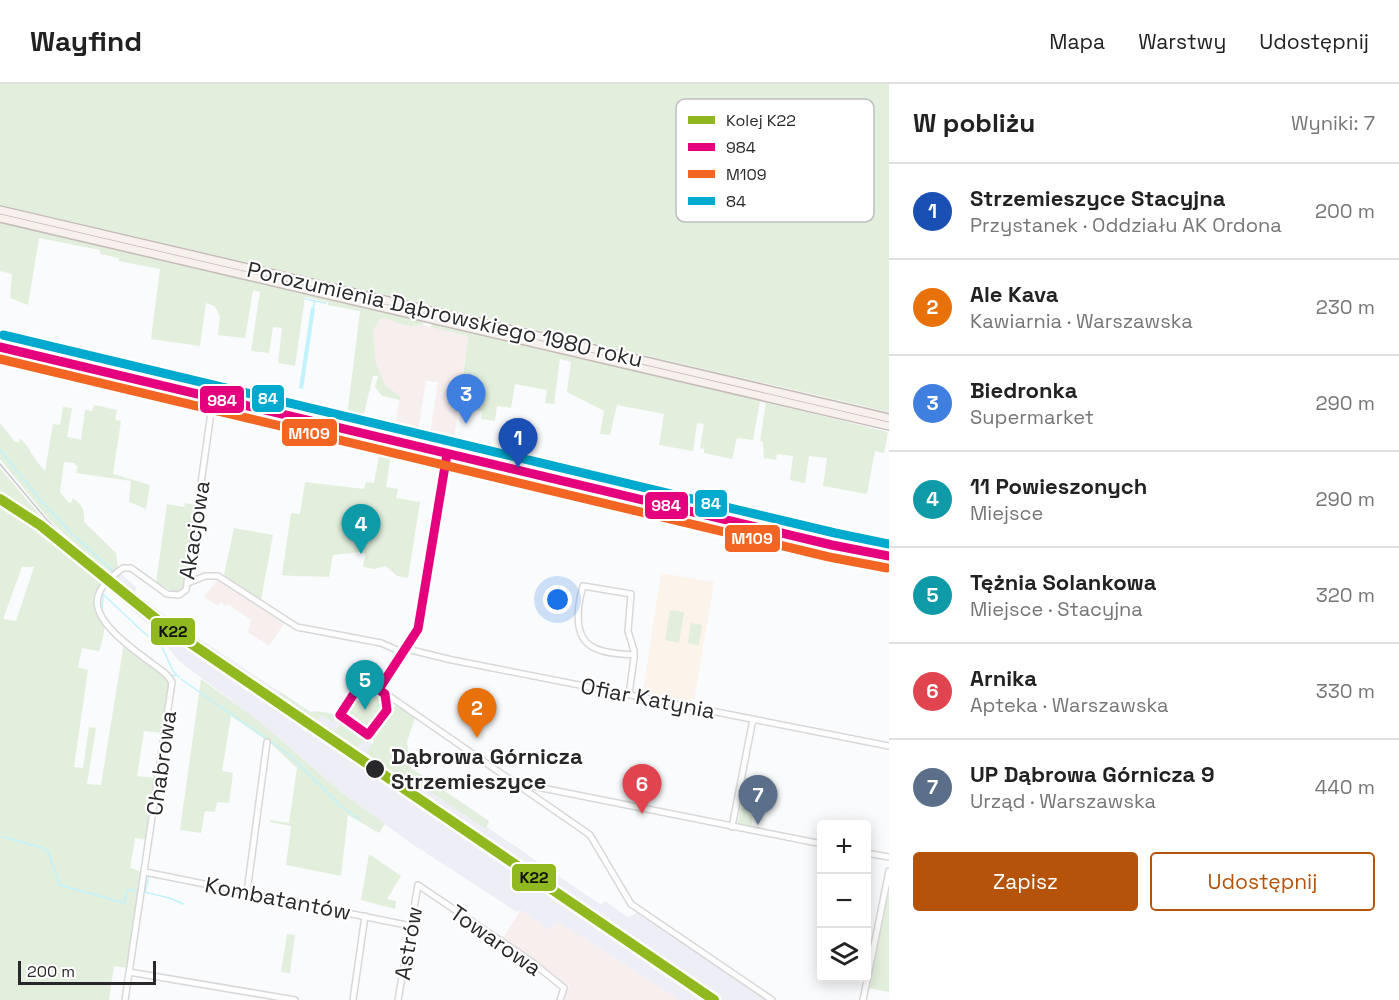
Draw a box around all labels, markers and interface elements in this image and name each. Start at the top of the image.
text: Wayfind [30,23,142,59]
text: Mapa [1049,28,1105,55]
text: Warstwy [1138,28,1226,55]
text: Udostępnij [1259,28,1369,55]
legend [676,99,874,222]
text: W pobliżu [913,106,1035,140]
text: Kolej K22 [726,110,796,131]
text: Wyniki: 7 [1291,110,1375,136]
text: 984 [726,137,756,158]
text: M109 [726,164,767,185]
text: Strzemieszyce Stacyjna [970,184,1225,212]
text: 84 [726,191,746,212]
text: 1 [928,198,937,224]
text: 200 m [1315,198,1375,224]
text: Przystanek · Oddziału AK Ordona [970,212,1282,238]
street label: Porozumienia Dąbrowskiego 1980 roku [244,255,646,373]
text: Ale Kava [970,280,1058,308]
text: 2 [927,294,938,320]
text: 230 m [1316,294,1375,320]
text: Kawiarnia · Warszawska [970,308,1193,334]
pin: 3 [446,374,486,424]
text: Biedronka [970,376,1077,404]
line badge: 84 [251,384,285,413]
line badge: 984 [199,385,245,414]
text: 84 [258,388,278,409]
text: 984 [207,390,237,411]
text: 3 [926,390,939,416]
text: 290 m [1316,390,1375,416]
text: Supermarket [970,404,1094,430]
line badge: M109 [281,418,338,447]
pin: 1 [498,418,538,468]
text: M109 [288,423,330,444]
text: 11 Powieszonych [970,472,1147,500]
street label: Akacjowa [172,478,216,582]
text: 4 [926,486,939,512]
text: 290 m [1316,486,1375,512]
line badge: 84 [694,489,728,518]
line badge: 984 [644,491,689,520]
text: 84 [701,493,721,514]
text: 984 [651,495,681,516]
text: Miejsce [970,500,1043,526]
pin: 4 [342,504,380,554]
line badge: M109 [724,524,781,553]
text: M109 [731,528,773,549]
text: Tężnia Solankowa [970,568,1157,596]
text: 5 [927,582,939,608]
text: 320 m [1316,582,1375,608]
your location [543,585,572,614]
text: Miejsce · Stacyjna [970,596,1143,622]
line badge: K22 [150,617,196,646]
text: K22 [158,621,188,642]
pin: 5 [346,660,385,710]
text: Arnika [970,664,1037,692]
street label: Ofiar Katynia [578,671,718,725]
text: 6 [926,678,939,704]
text: 330 m [1316,678,1375,704]
pin: 2 [458,688,496,738]
text: Apteka · Warszawska [970,692,1169,718]
street label: Chabrowa [140,708,182,817]
place label: Dąbrowa Górnicza Strzemieszyce [391,742,583,795]
marker: Dąbrowa Górnicza Strzemieszyce [364,758,386,780]
text: UP Dąbrowa Górnicza 9 [970,760,1215,788]
pin: 6 [622,764,662,814]
text: 7 [927,774,938,800]
text: 440 m [1315,774,1375,800]
pin: 7 [738,776,777,825]
text: Urząd · Warszawska [970,788,1156,814]
map controls [817,820,871,982]
button: + [817,820,871,874]
button: Zapisz [913,852,1138,911]
button: Udostępnij [1150,852,1375,911]
line badge: K22 [511,863,557,892]
text: K22 [519,867,549,888]
street label: Kombatantów [203,870,353,926]
button: − [817,874,871,928]
street label: Towarowa [445,898,548,982]
street label: Astrów [388,904,428,982]
button: layers [817,928,871,982]
scale bar [18,958,156,986]
text: 200 m [27,961,75,982]

